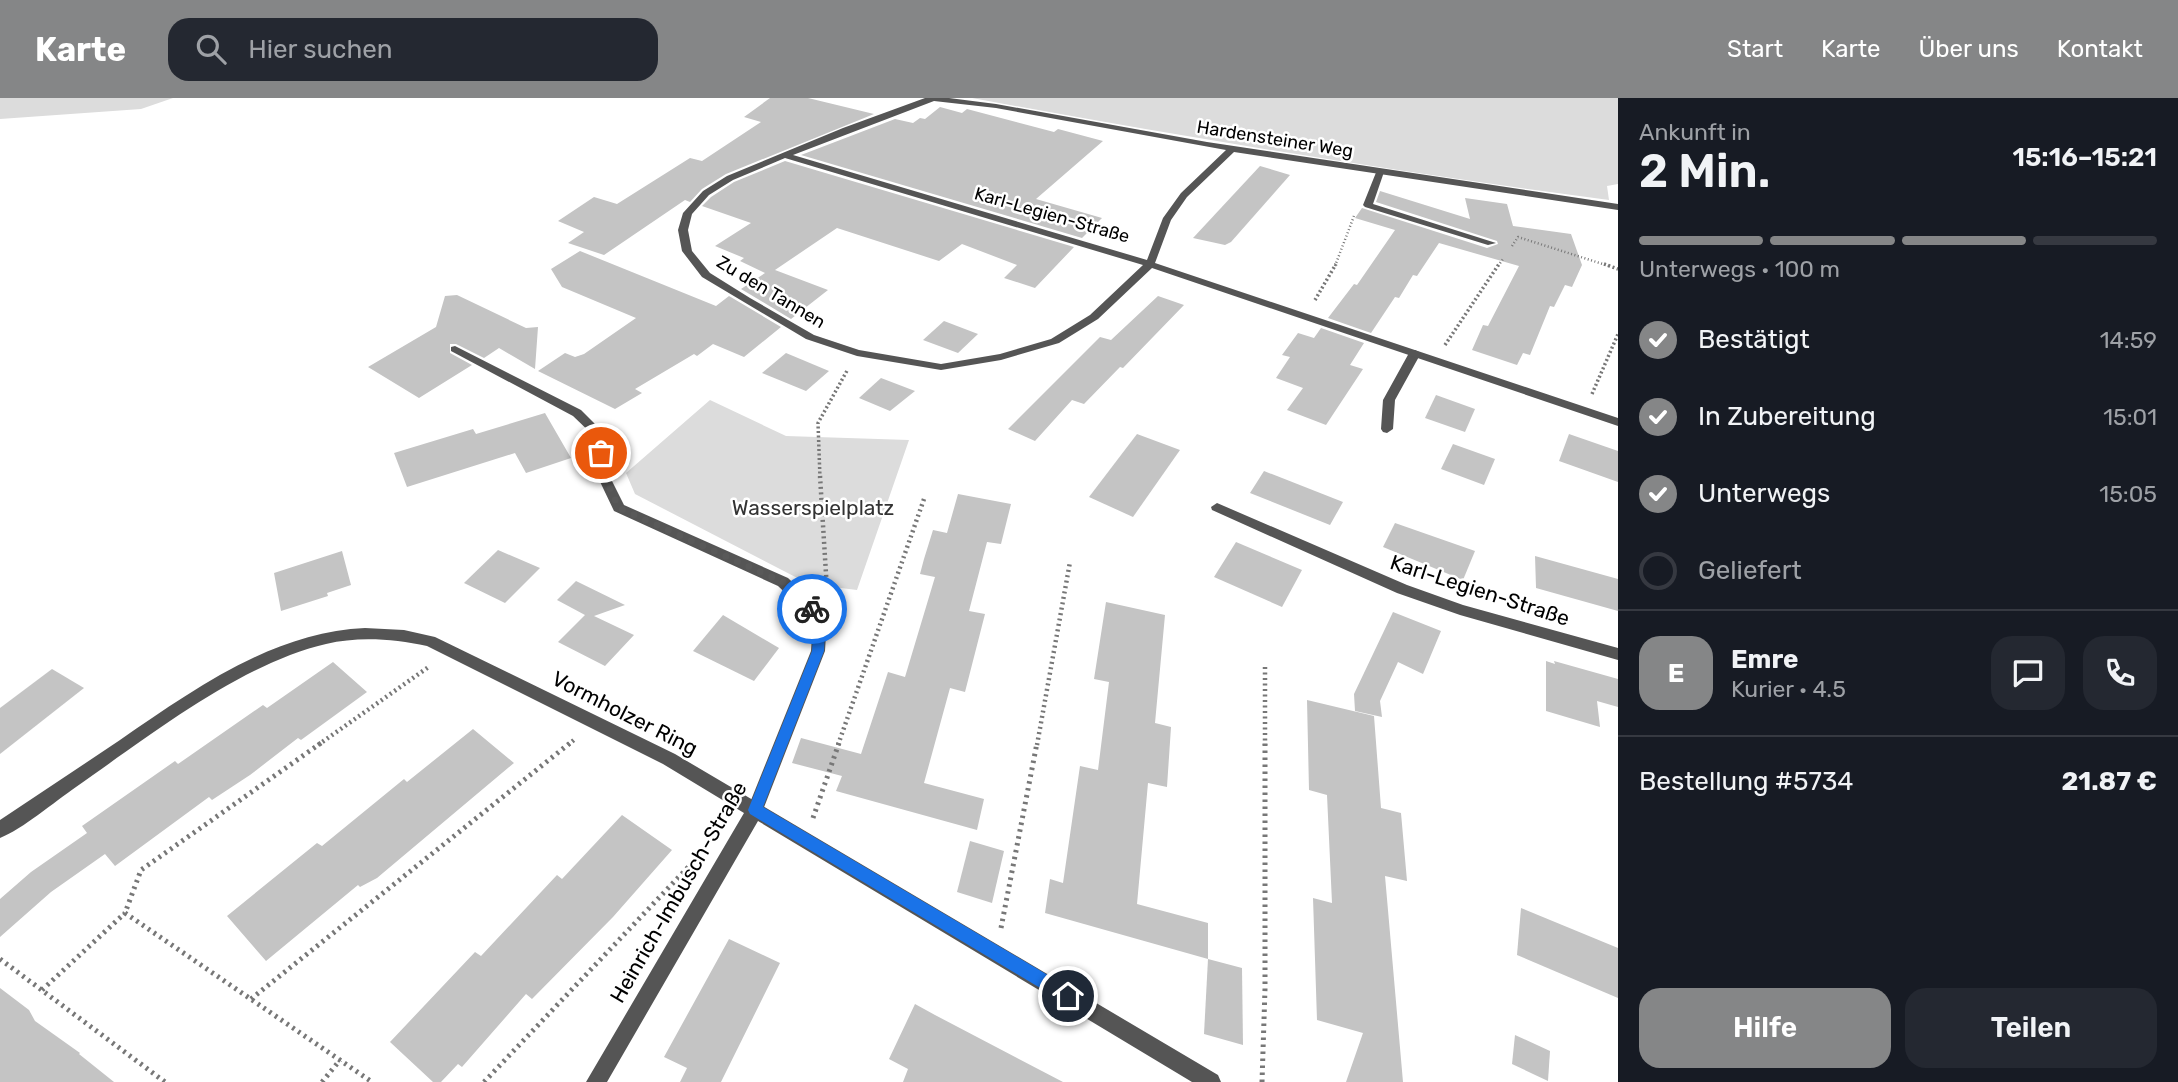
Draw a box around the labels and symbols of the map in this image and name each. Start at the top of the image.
street label: Hardensteiner Weg [1195,116,1355,162]
street label: Karl-Legien-Straße [972,182,1132,248]
street label: Zu den Tannen [713,251,829,333]
pin [571,423,631,483]
park label: Wasserspielplatz [732,495,894,520]
street label: Karl-Legien-Straße [1387,549,1573,631]
courier [777,574,847,644]
street label: Vormholzer Ring [548,665,702,761]
street label: Heinrich-Imbusch-Straße [604,777,752,1007]
pin [1038,966,1098,1026]

